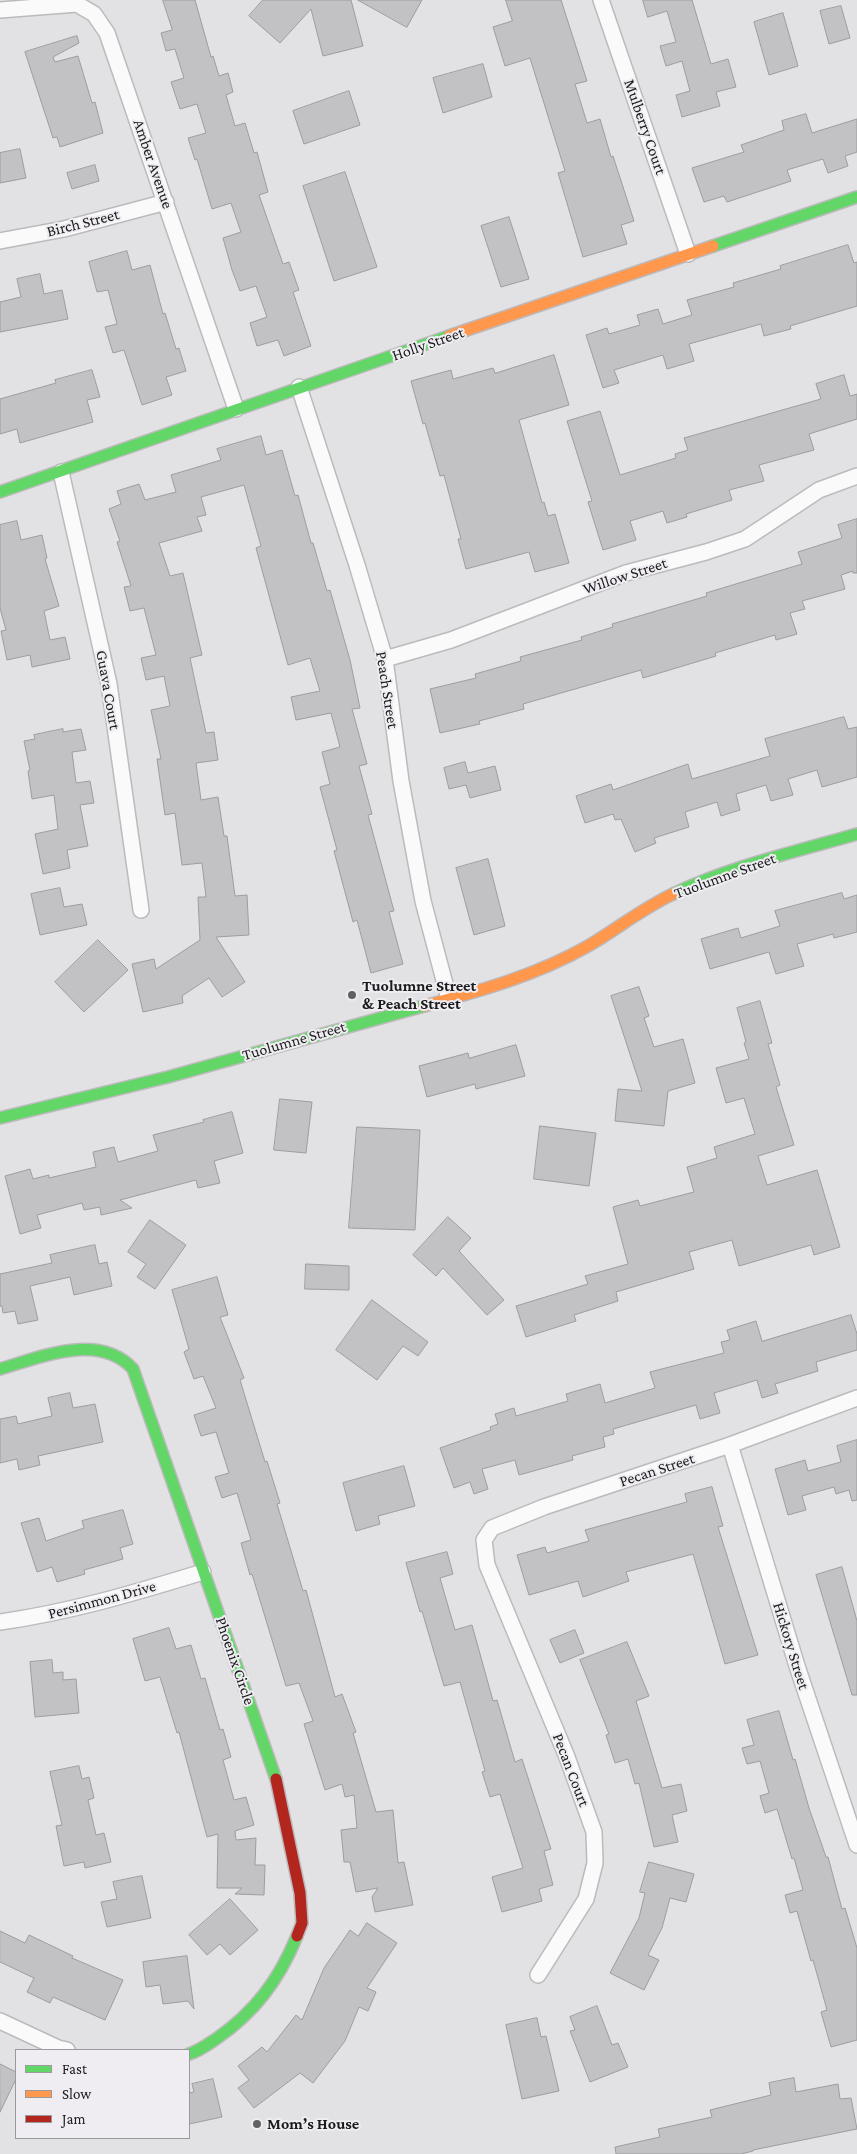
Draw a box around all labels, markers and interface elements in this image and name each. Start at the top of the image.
street label: Mulberry Court [620,77,670,177]
street label: Amber Avenue [129,117,177,211]
street label: Birch Street [45,205,121,241]
street label: Holly Street [390,323,466,365]
street label: Willow Street [581,553,669,599]
street label: Guava Court [92,649,124,731]
street label: Peach Street [371,650,403,730]
street label: Tuolumne Street [672,849,778,903]
place label: Tuolumne Street & Peach Street [362,976,476,1014]
marker: Tuolumne Street & Peach Street [346,989,358,1001]
street label: Tuolumne Street [240,1017,348,1065]
street label: Pecan Street [617,1449,697,1491]
street label: Persimmon Drive [46,1576,158,1624]
street label: Hickory Street [769,1600,813,1692]
street label: Phoenix Circle [211,1615,259,1707]
street label: Pecan Court [548,1731,594,1809]
legend [15,2049,190,2139]
text: Fast [62,2061,87,2077]
text: Slow [62,2086,91,2102]
text: Jam [62,2111,85,2127]
place label: Mom’s House [267,2114,359,2134]
marker: Mom’s House [251,2118,263,2130]

